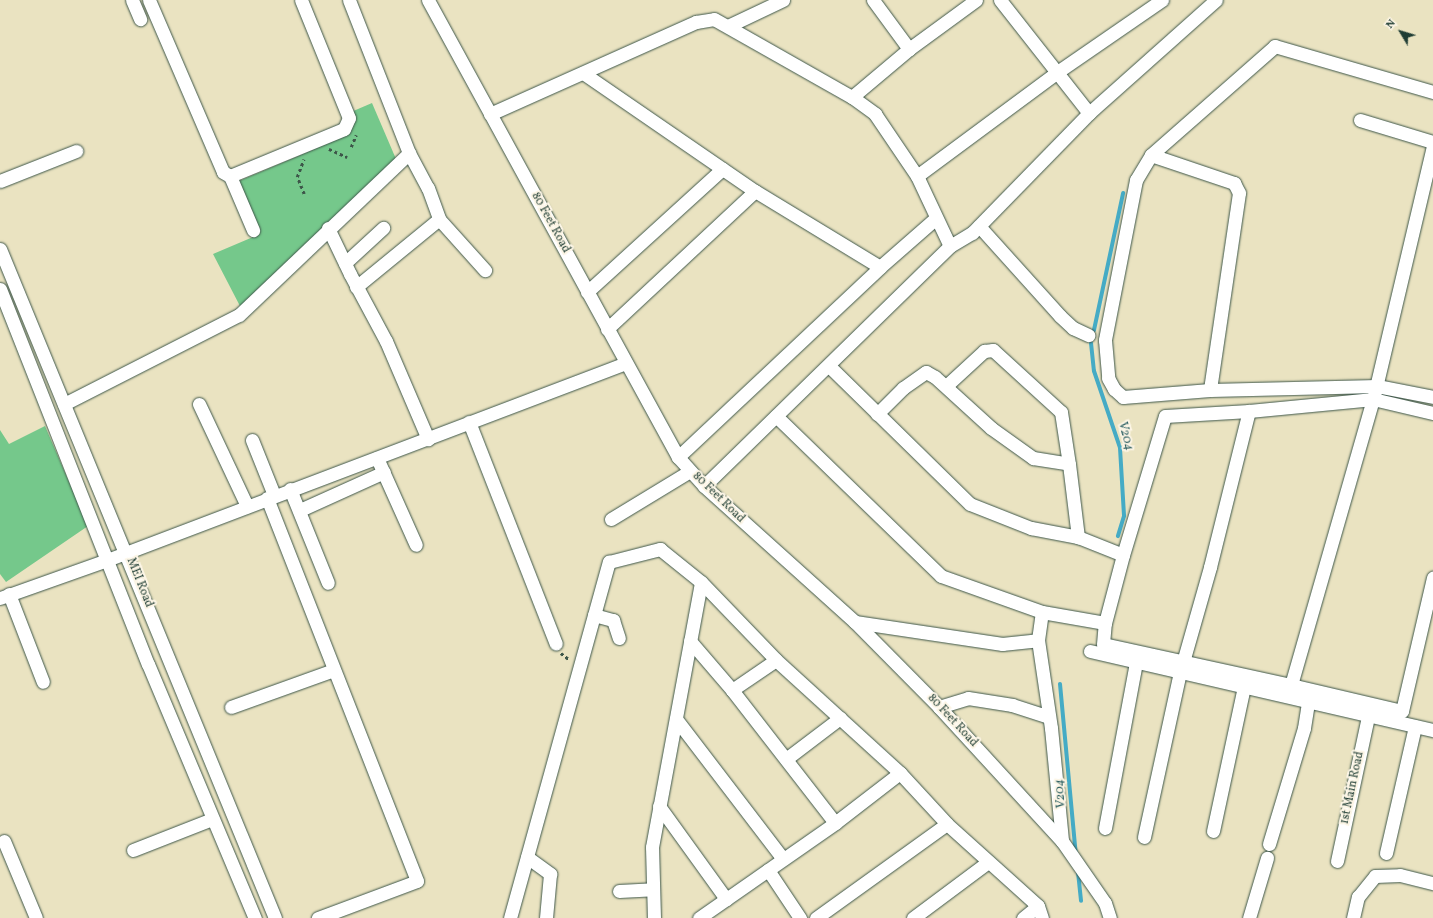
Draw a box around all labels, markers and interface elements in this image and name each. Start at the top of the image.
north arrow [1381,12,1421,52]
text: N [1383,17,1400,32]
street label: 80 Feet Road [527,190,573,256]
water label: V204 [1114,420,1136,452]
street label: 80 Feet Road [689,470,747,526]
street label: MEI Road [123,556,155,610]
street label: 80 Feet Road [924,692,980,750]
street label: 1st Main Road [1338,750,1368,826]
water label: V204 [1052,779,1070,809]

